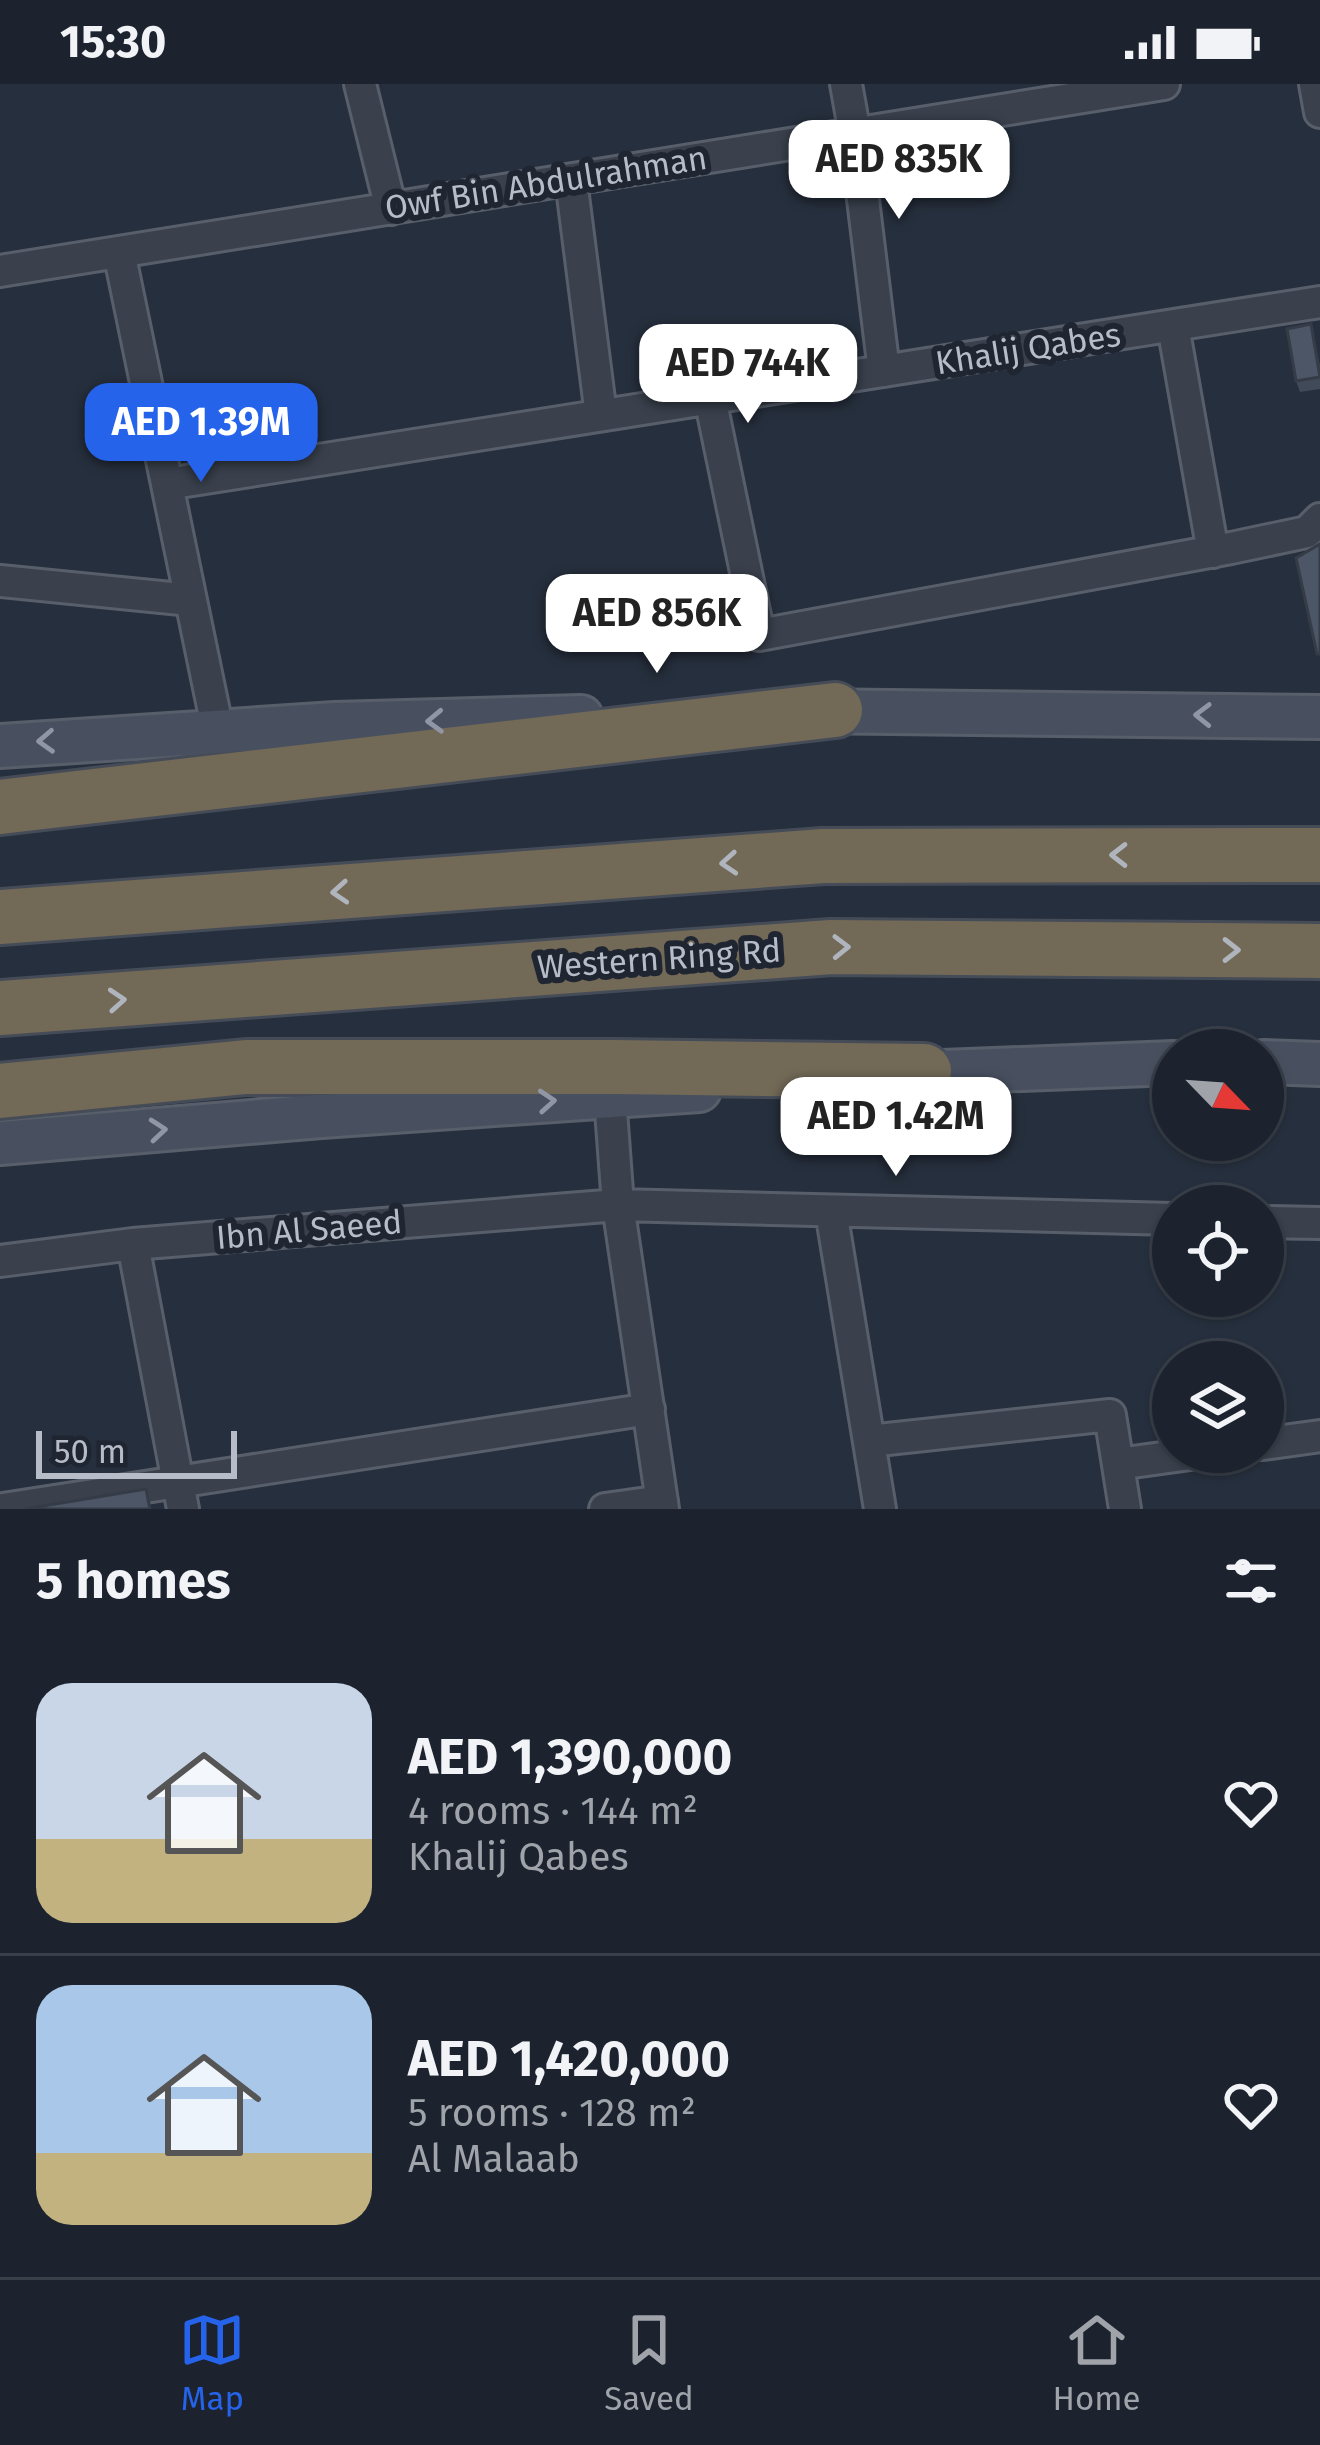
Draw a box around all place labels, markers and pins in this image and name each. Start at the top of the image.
pin: AED 835K [775,120,1023,222]
pin: AED 744K [624,324,872,426]
pin: AED 1.39M [64,383,338,485]
pin: AED 856K [533,574,781,676]
pin: AED 1.42M [759,1077,1033,1179]

